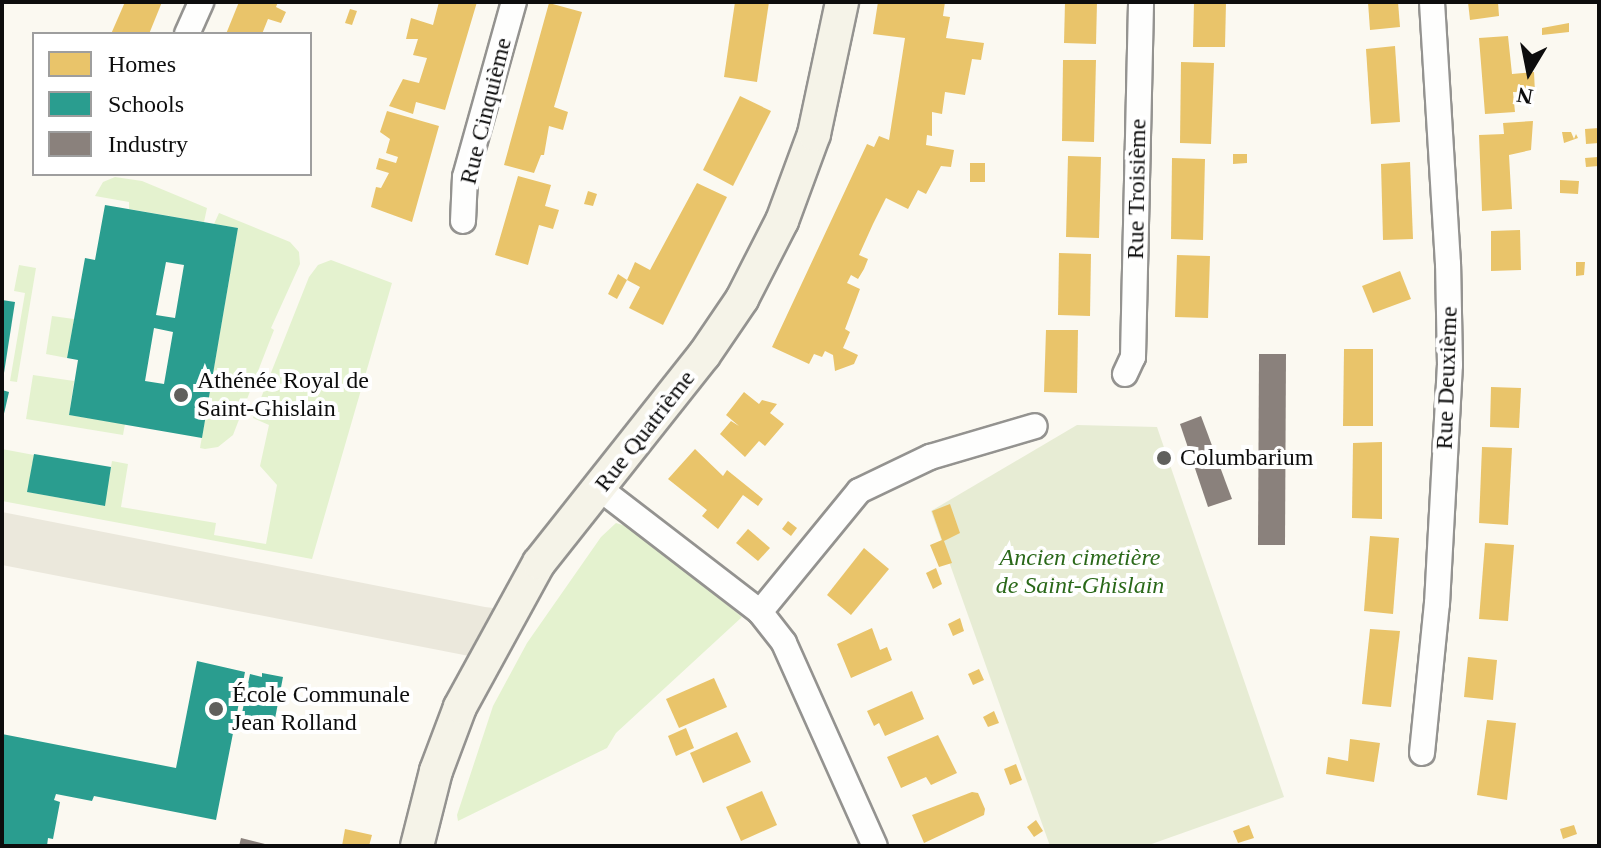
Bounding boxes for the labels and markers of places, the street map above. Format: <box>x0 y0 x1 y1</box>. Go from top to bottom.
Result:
place label: Athénée Royal de Saint-Ghislain <box>197 367 369 423</box>
marker: Athénée Royal de Saint-Ghislain <box>172 386 190 404</box>
place label: Columbarium <box>1180 444 1313 472</box>
marker: Columbarium <box>1155 449 1173 467</box>
place label: École Communale Jean Rolland <box>232 681 410 737</box>
marker: École Communale Jean Rolland <box>207 700 225 718</box>

